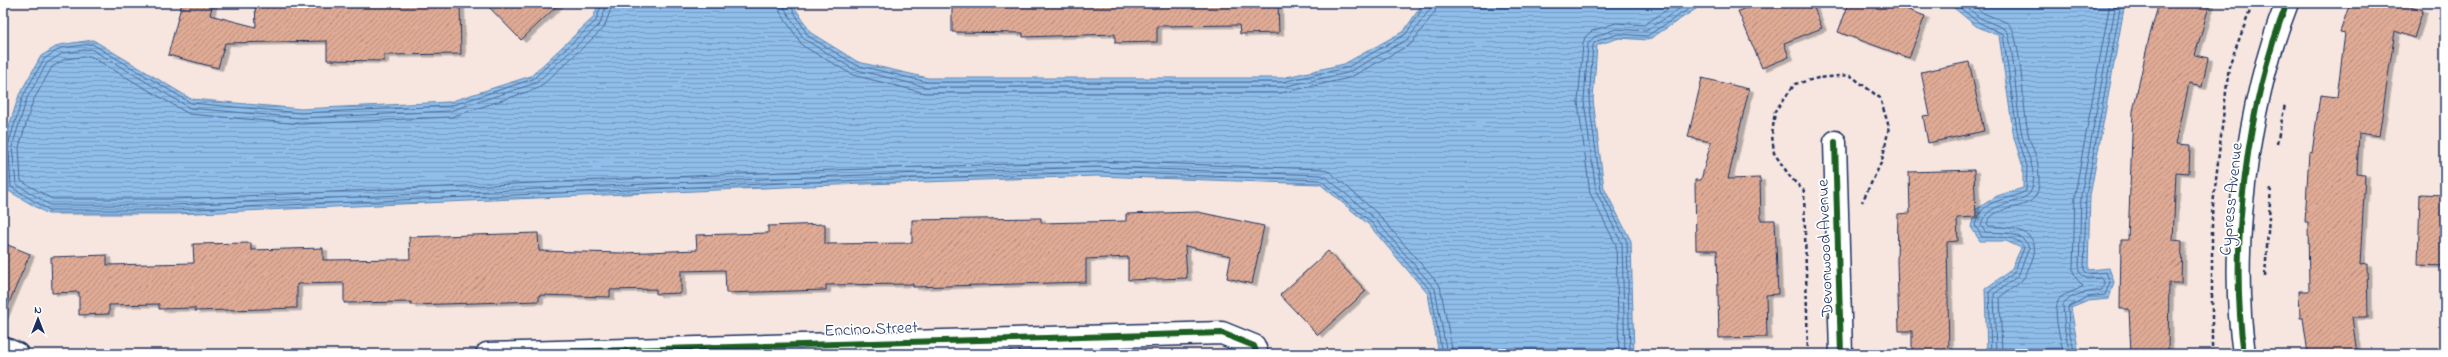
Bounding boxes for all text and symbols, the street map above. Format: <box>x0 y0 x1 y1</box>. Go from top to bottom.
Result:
street label: Cypress Avenue <box>2213 141 2251 257</box>
street label: Devonwood Avenue <box>1811 179 1840 318</box>
north arrow <box>18 299 58 339</box>
text: N <box>34 302 42 318</box>
street label: Encino Street <box>824 315 919 344</box>

